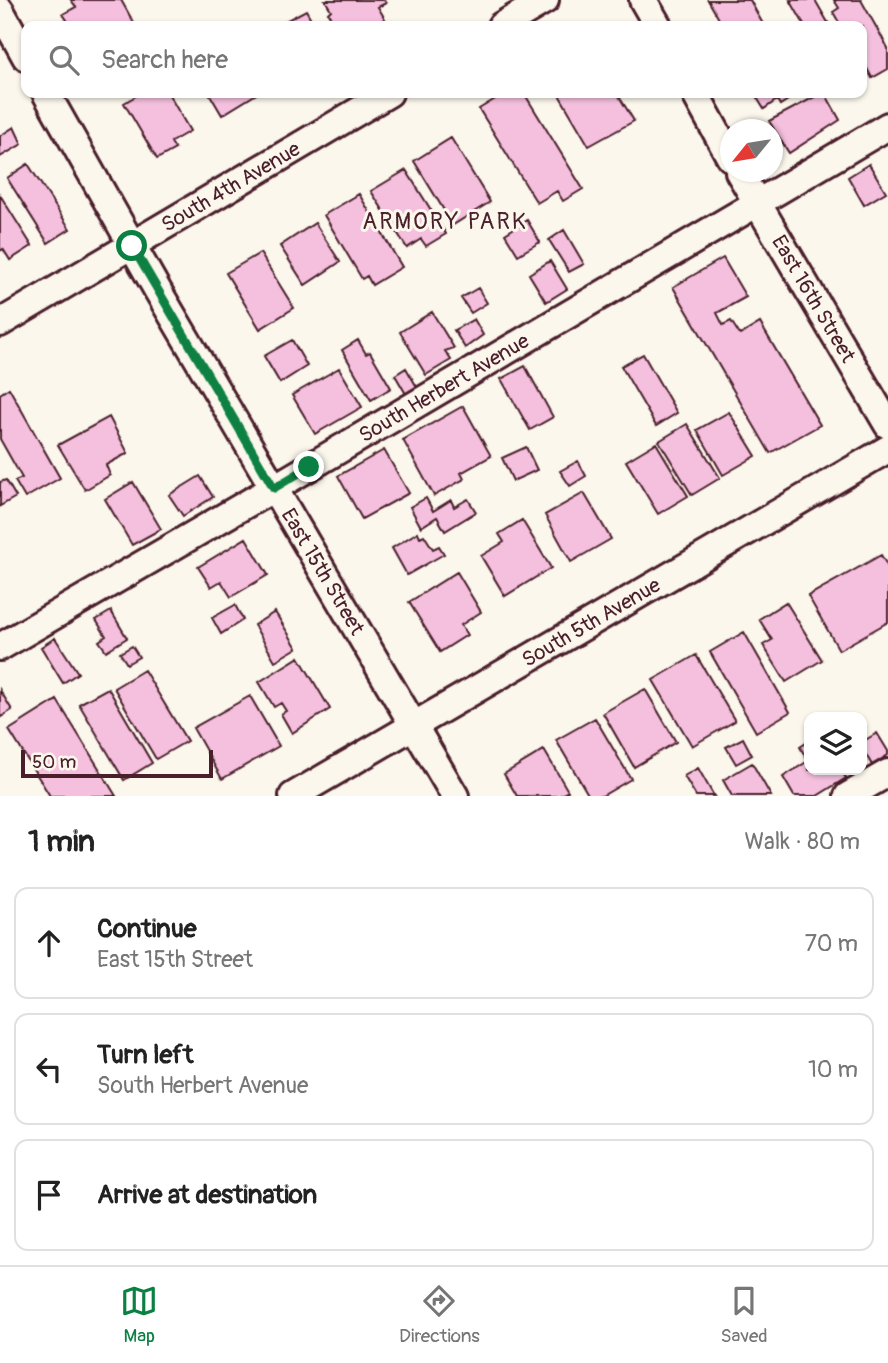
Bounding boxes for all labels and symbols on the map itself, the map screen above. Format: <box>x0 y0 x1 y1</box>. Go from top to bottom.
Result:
north arrow <box>720 119 783 182</box>
street label: South 4th Avenue <box>156 135 306 238</box>
district label: ARMORY PARK <box>362 207 528 236</box>
route start <box>116 230 147 261</box>
street label: East 16th Street <box>766 230 862 368</box>
street label: South Herbert Avenue <box>354 327 534 449</box>
route end <box>293 451 324 482</box>
street label: East 15th Street <box>275 503 371 640</box>
street label: South 5th Avenue <box>517 571 666 673</box>
scale bar <box>21 747 214 779</box>

